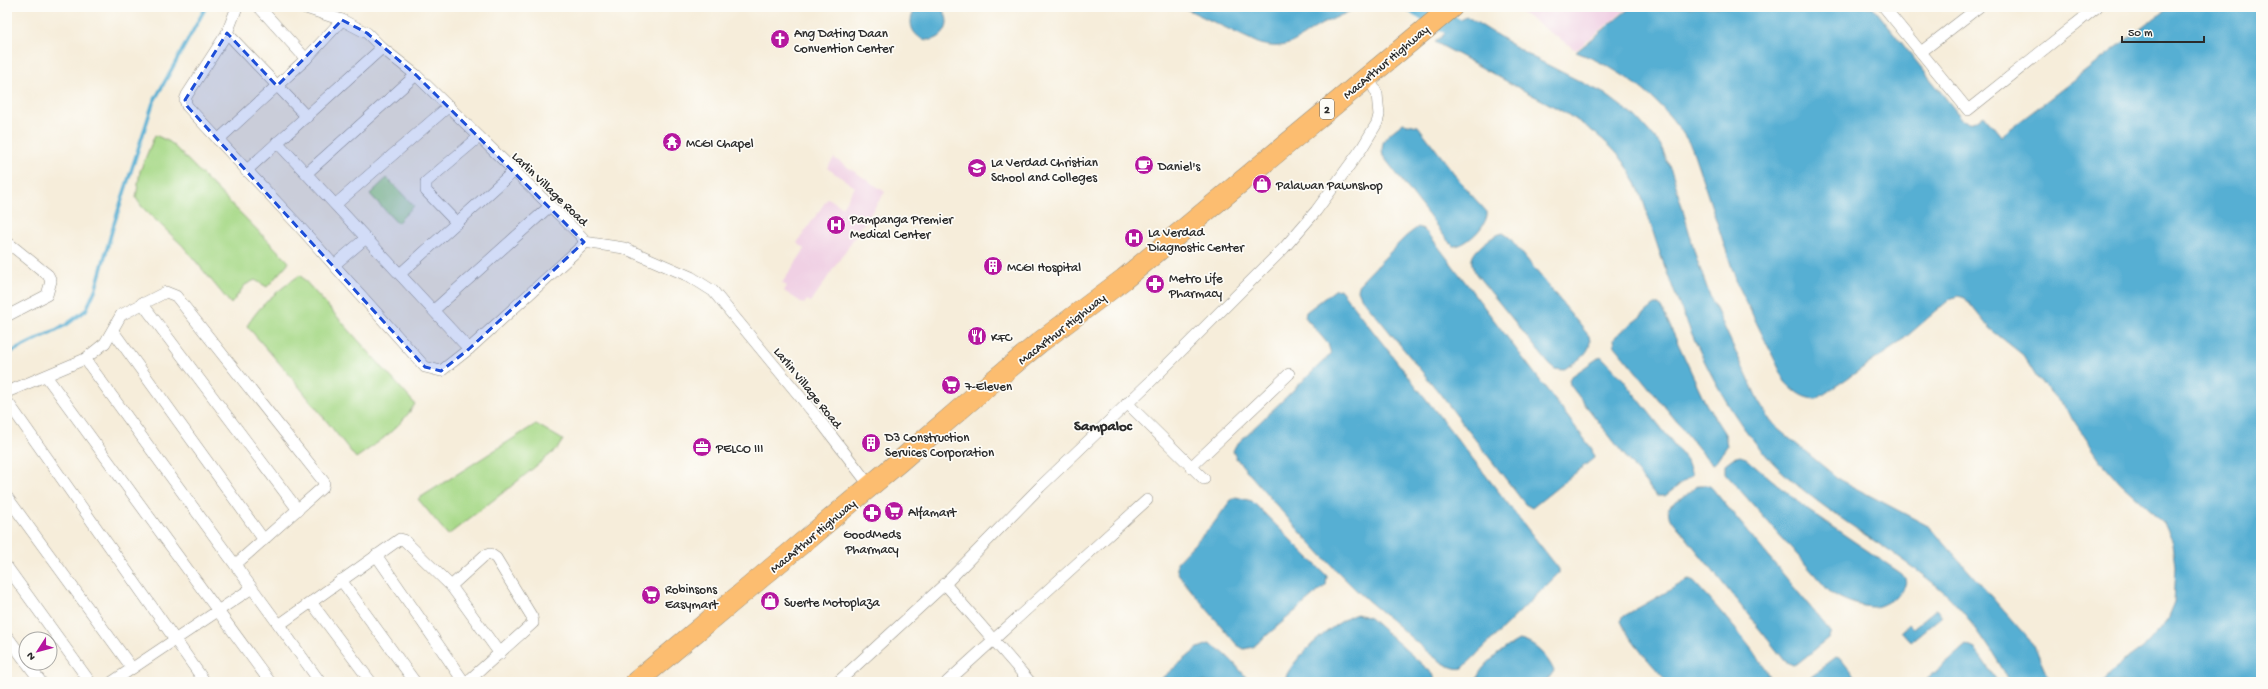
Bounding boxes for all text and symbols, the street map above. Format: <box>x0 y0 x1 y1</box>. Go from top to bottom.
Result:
scale bar <box>2122 18 2204 44</box>
street label: MacArthur Highway <box>1341 22 1433 103</box>
place label: Ang Dating Daan Convention Center <box>794 27 895 57</box>
text: 50 m <box>2128 27 2153 41</box>
church icon: Ang Dating Daan Convention Center <box>769 28 791 50</box>
road number: 2 <box>1320 99 1334 119</box>
temple icon: MCGI Chapel <box>661 131 683 153</box>
place label: MCGI Chapel <box>686 137 754 152</box>
street label: Larlin Village Road <box>508 150 591 231</box>
cafe icon: Daniel's <box>1133 154 1155 176</box>
place label: La Verdad Christian School and Colleges <box>991 156 1099 186</box>
school or university icon: La Verdad Christian School and Colleges <box>966 157 988 179</box>
place label: Daniel's <box>1157 160 1202 175</box>
shop icon: Palawan Pawnshop <box>1251 173 1273 195</box>
place label: Palawan Pawnshop <box>1275 179 1383 194</box>
place label: Pampanga Premier Medical Center <box>849 213 954 243</box>
hospital icon: Pampanga Premier Medical Center <box>825 214 847 236</box>
place label: La Verdad Diagnostic Center <box>1147 226 1245 256</box>
hospital icon: La Verdad Diagnostic Center <box>1123 227 1145 249</box>
building icon: MCGI Hospital <box>982 255 1004 277</box>
place label: MCGI Hospital <box>1007 261 1081 276</box>
place label: Metro Life Pharmacy <box>1168 272 1223 302</box>
pharmacy icon: Metro Life Pharmacy <box>1144 273 1166 295</box>
street label: MacArthur Highway <box>1016 291 1110 369</box>
restaurant icon: KFC <box>966 325 988 347</box>
place label: KFC <box>991 331 1013 346</box>
street label: Larlin Village Road <box>770 345 845 433</box>
supermarket icon: 7-Eleven <box>940 374 962 396</box>
place label: 7-Eleven <box>964 380 1013 395</box>
district label: Sampaloc <box>1074 418 1133 436</box>
place label: D3 Construction Services Corporation <box>884 431 995 461</box>
building icon: D3 Construction Services Corporation <box>860 432 882 454</box>
office icon: PELCO III <box>691 436 713 458</box>
place label: PELCO III <box>715 442 763 457</box>
street label: MacArthur Highway <box>768 496 860 577</box>
supermarket icon: Alfamart <box>883 500 905 522</box>
pharmacy icon: GoodMeds Pharmacy <box>861 502 883 524</box>
place label: Alfamart <box>908 506 958 521</box>
place label: GoodMeds Pharmacy <box>843 528 902 558</box>
place label: Robinsons Easymart <box>665 583 720 613</box>
supermarket icon: Robinsons Easymart <box>640 584 662 606</box>
shop icon: Suerte Motoplaza <box>759 590 781 612</box>
place label: Suerte Motoplaza <box>784 596 881 611</box>
north arrow <box>18 631 58 671</box>
text: N <box>25 649 38 662</box>

